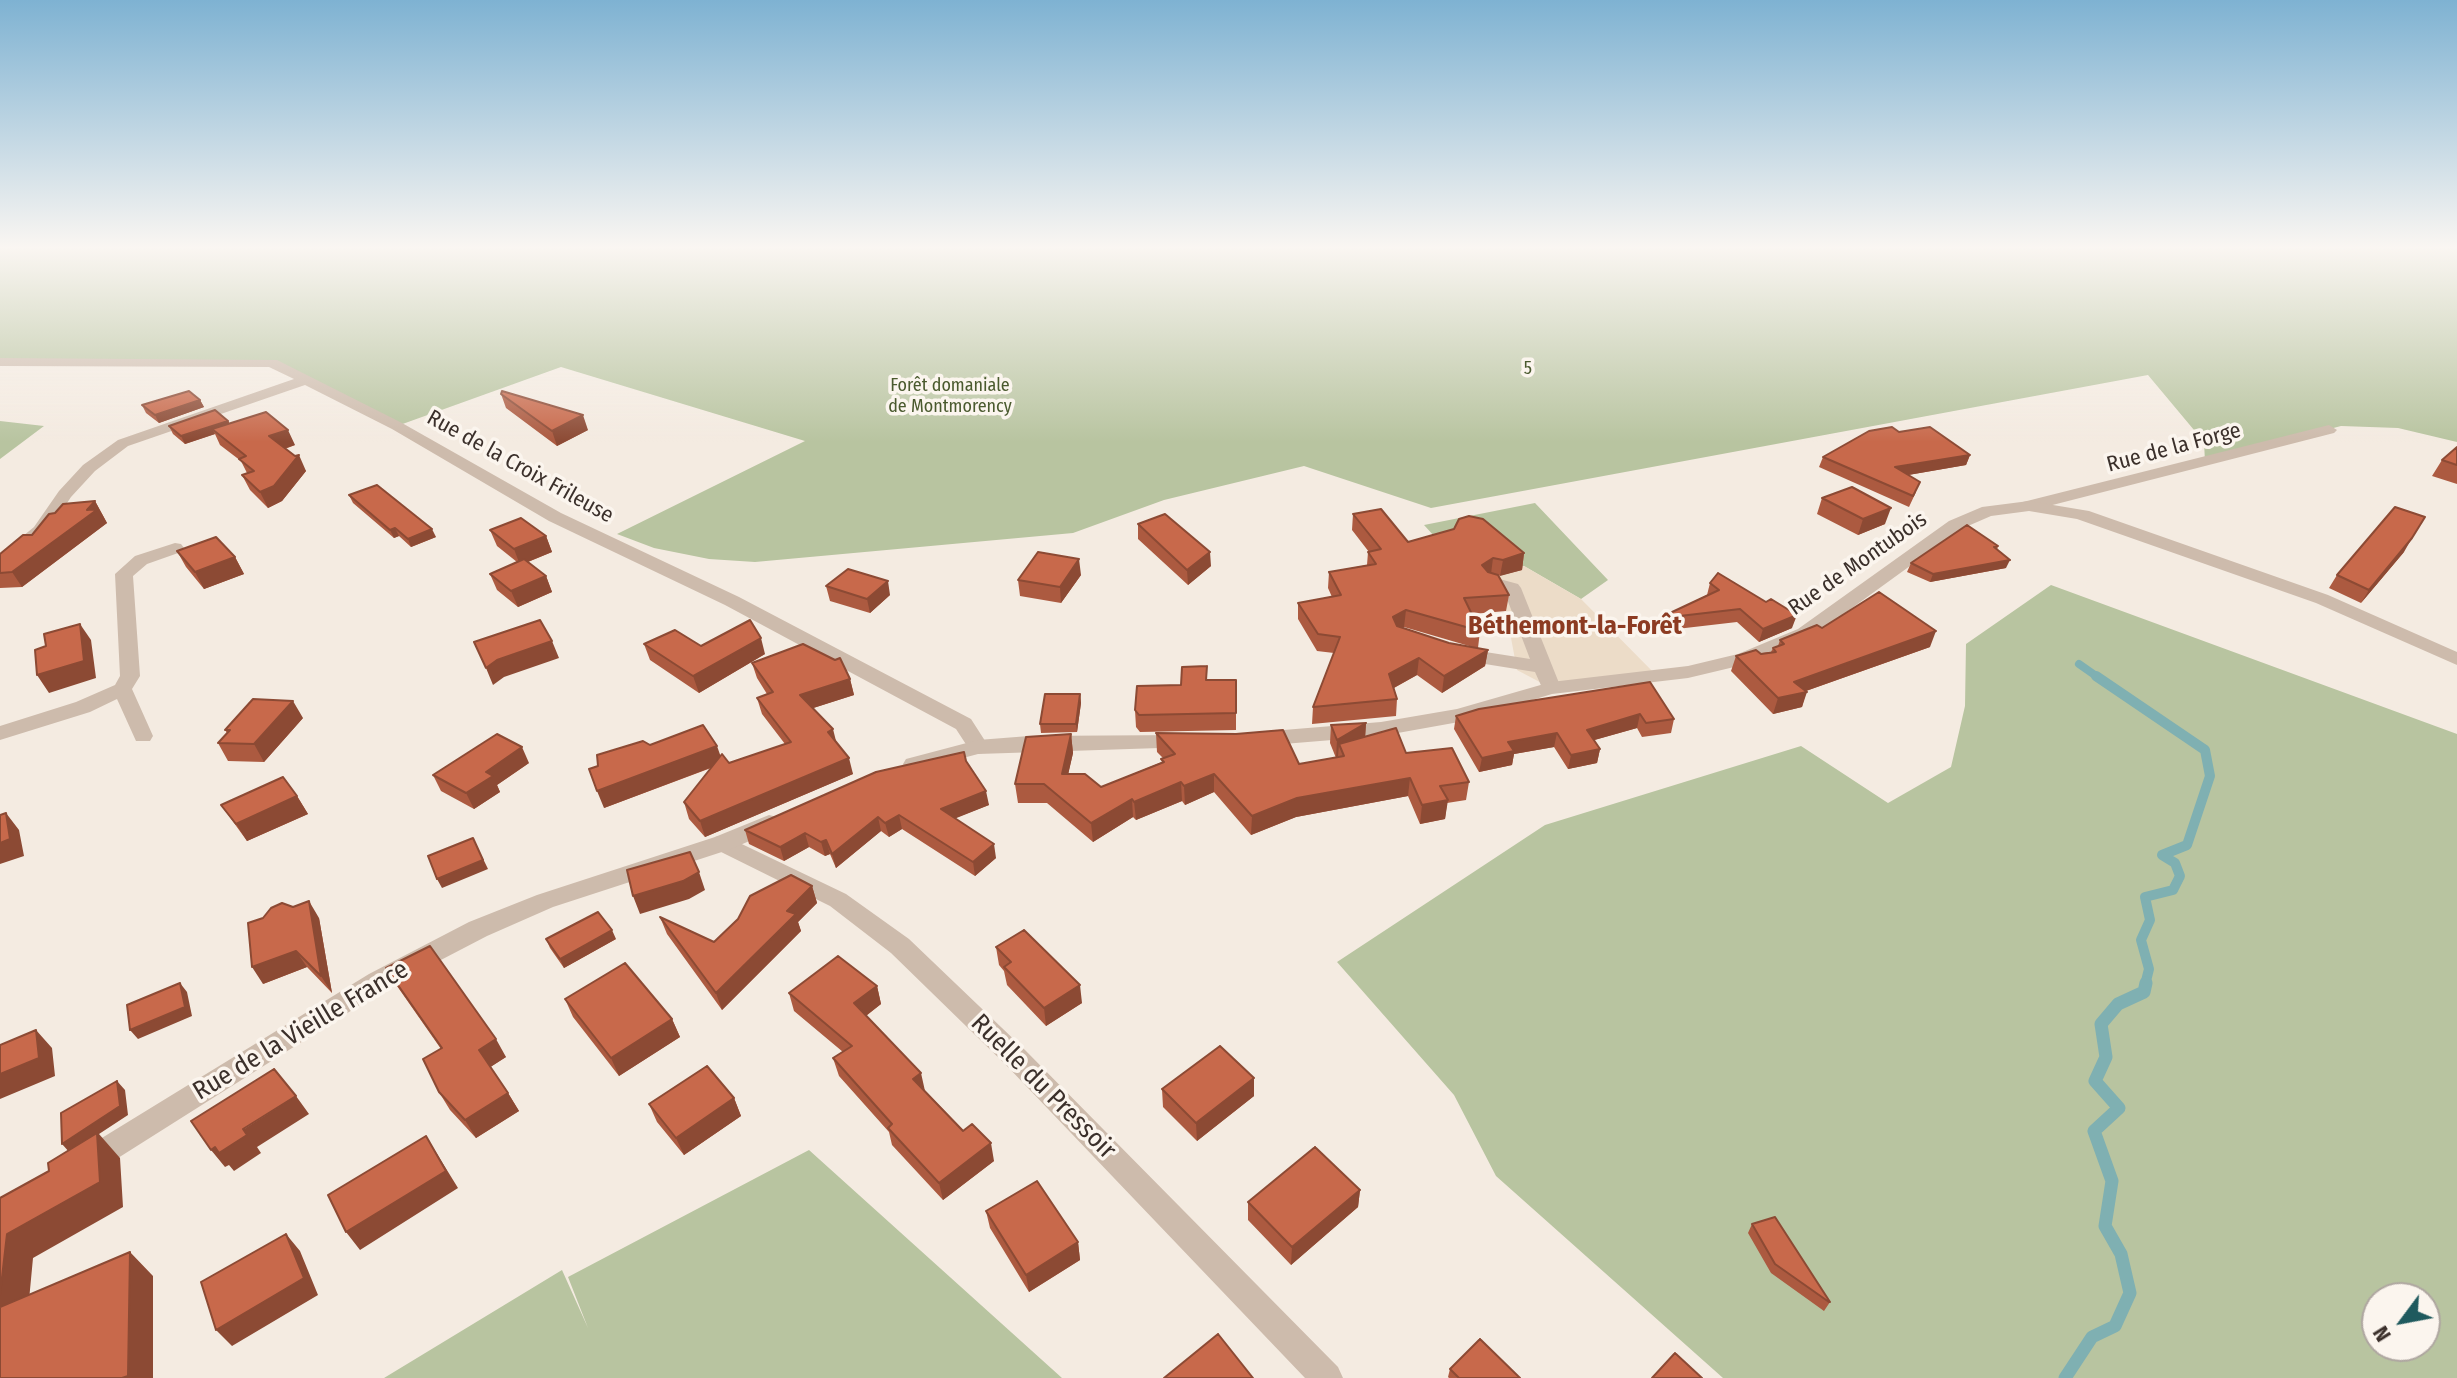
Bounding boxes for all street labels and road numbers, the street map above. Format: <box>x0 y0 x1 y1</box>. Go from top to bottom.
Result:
street label: Rue de la Croix Frileuse <box>422 405 618 529</box>
street label: Rue de la Forge <box>2104 417 2244 479</box>
street label: Rue de Montubois <box>1784 506 1932 622</box>
street label: Rue de la Vieille France <box>188 954 414 1108</box>
street label: Ruelle du Pressoir <box>964 1008 1122 1166</box>

